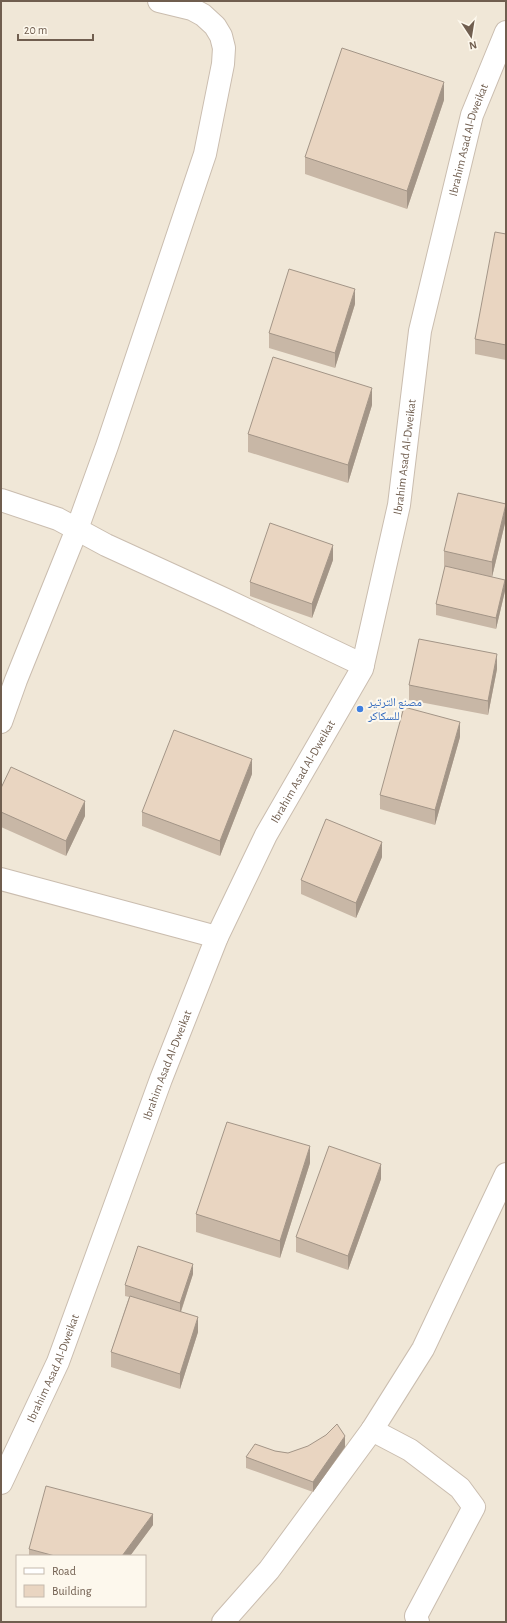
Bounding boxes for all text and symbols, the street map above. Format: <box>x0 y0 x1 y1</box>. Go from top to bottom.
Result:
scale bar <box>18 16 93 42</box>
north arrow <box>451 16 491 56</box>
text: 20 m <box>24 24 47 36</box>
text: N <box>468 39 478 51</box>
street label: Ibrahim Asad Al-Dweikat <box>447 82 490 197</box>
street label: Ibrahim Asad Al-Dweikat <box>391 398 418 516</box>
place label: مصنع الترتير للسكاكر <box>367 696 422 722</box>
marker: مصنع الترتير للسكاكر <box>355 704 365 714</box>
street label: Ibrahim Asad Al-Dweikat <box>268 718 337 825</box>
street label: Ibrahim Asad Al-Dweikat <box>141 1008 194 1122</box>
street label: Ibrahim Asad Al-Dweikat <box>24 1312 81 1424</box>
legend <box>16 1555 146 1607</box>
text: Road <box>52 1565 76 1577</box>
text: Building <box>52 1585 92 1597</box>

